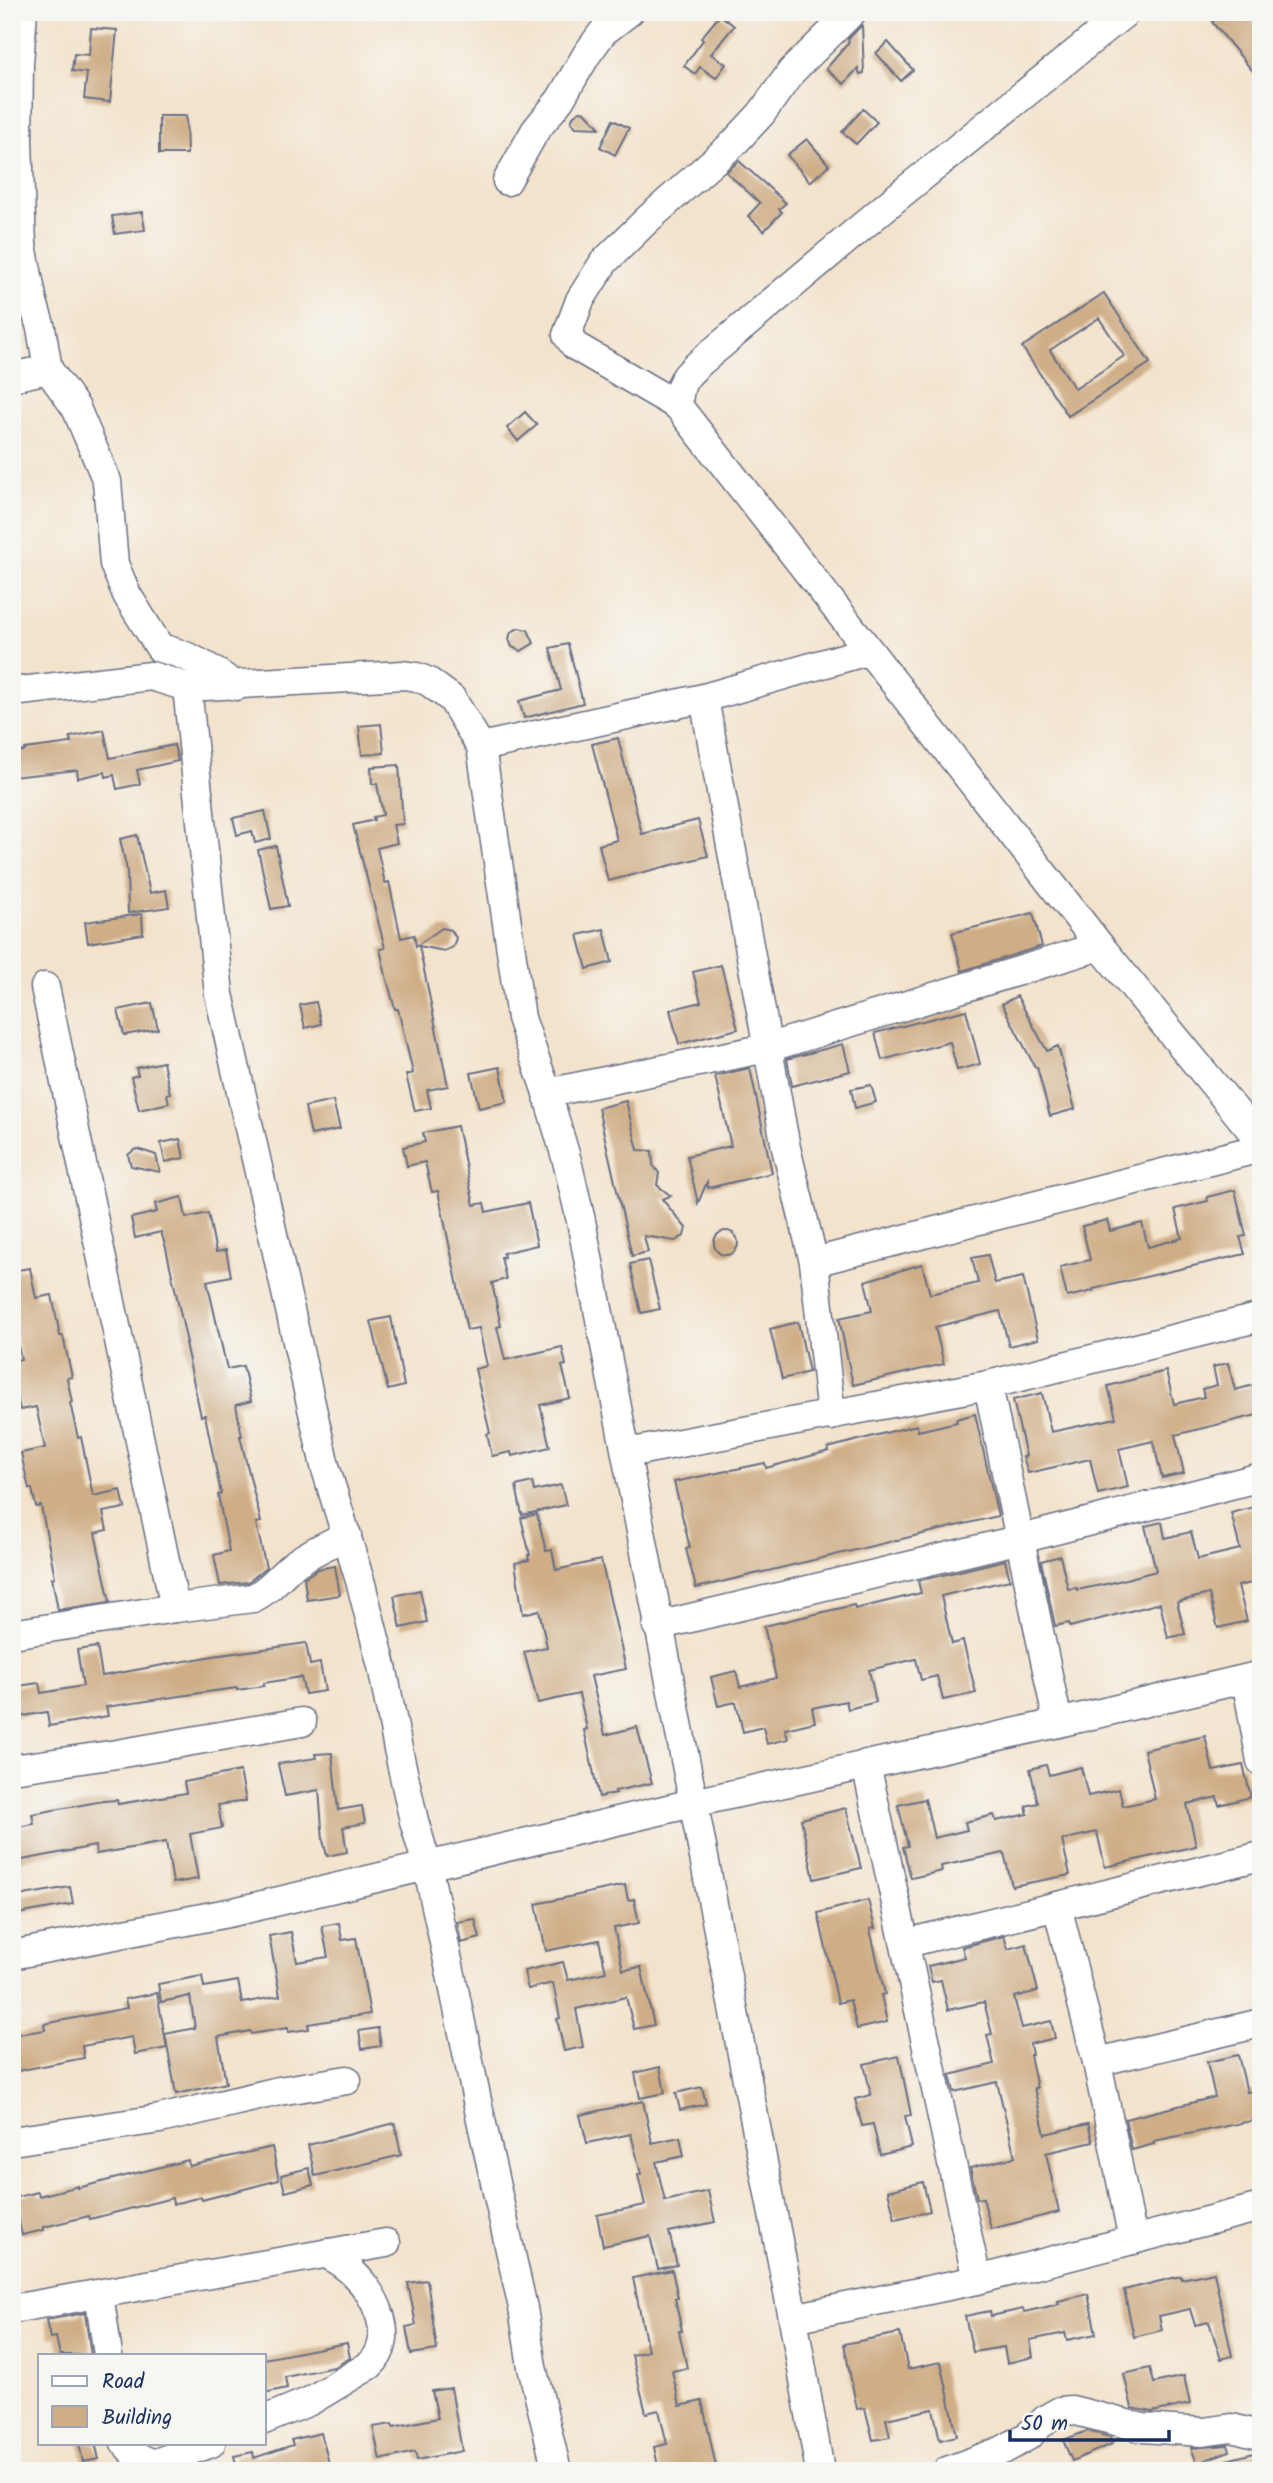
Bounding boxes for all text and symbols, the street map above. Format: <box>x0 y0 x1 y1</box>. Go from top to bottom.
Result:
legend <box>38 2354 266 2444</box>
text: Road <box>102 2366 145 2399</box>
scale bar <box>1010 2399 1170 2443</box>
text: Building <box>102 2402 172 2435</box>
text: 50 m <box>1021 2408 1068 2441</box>

